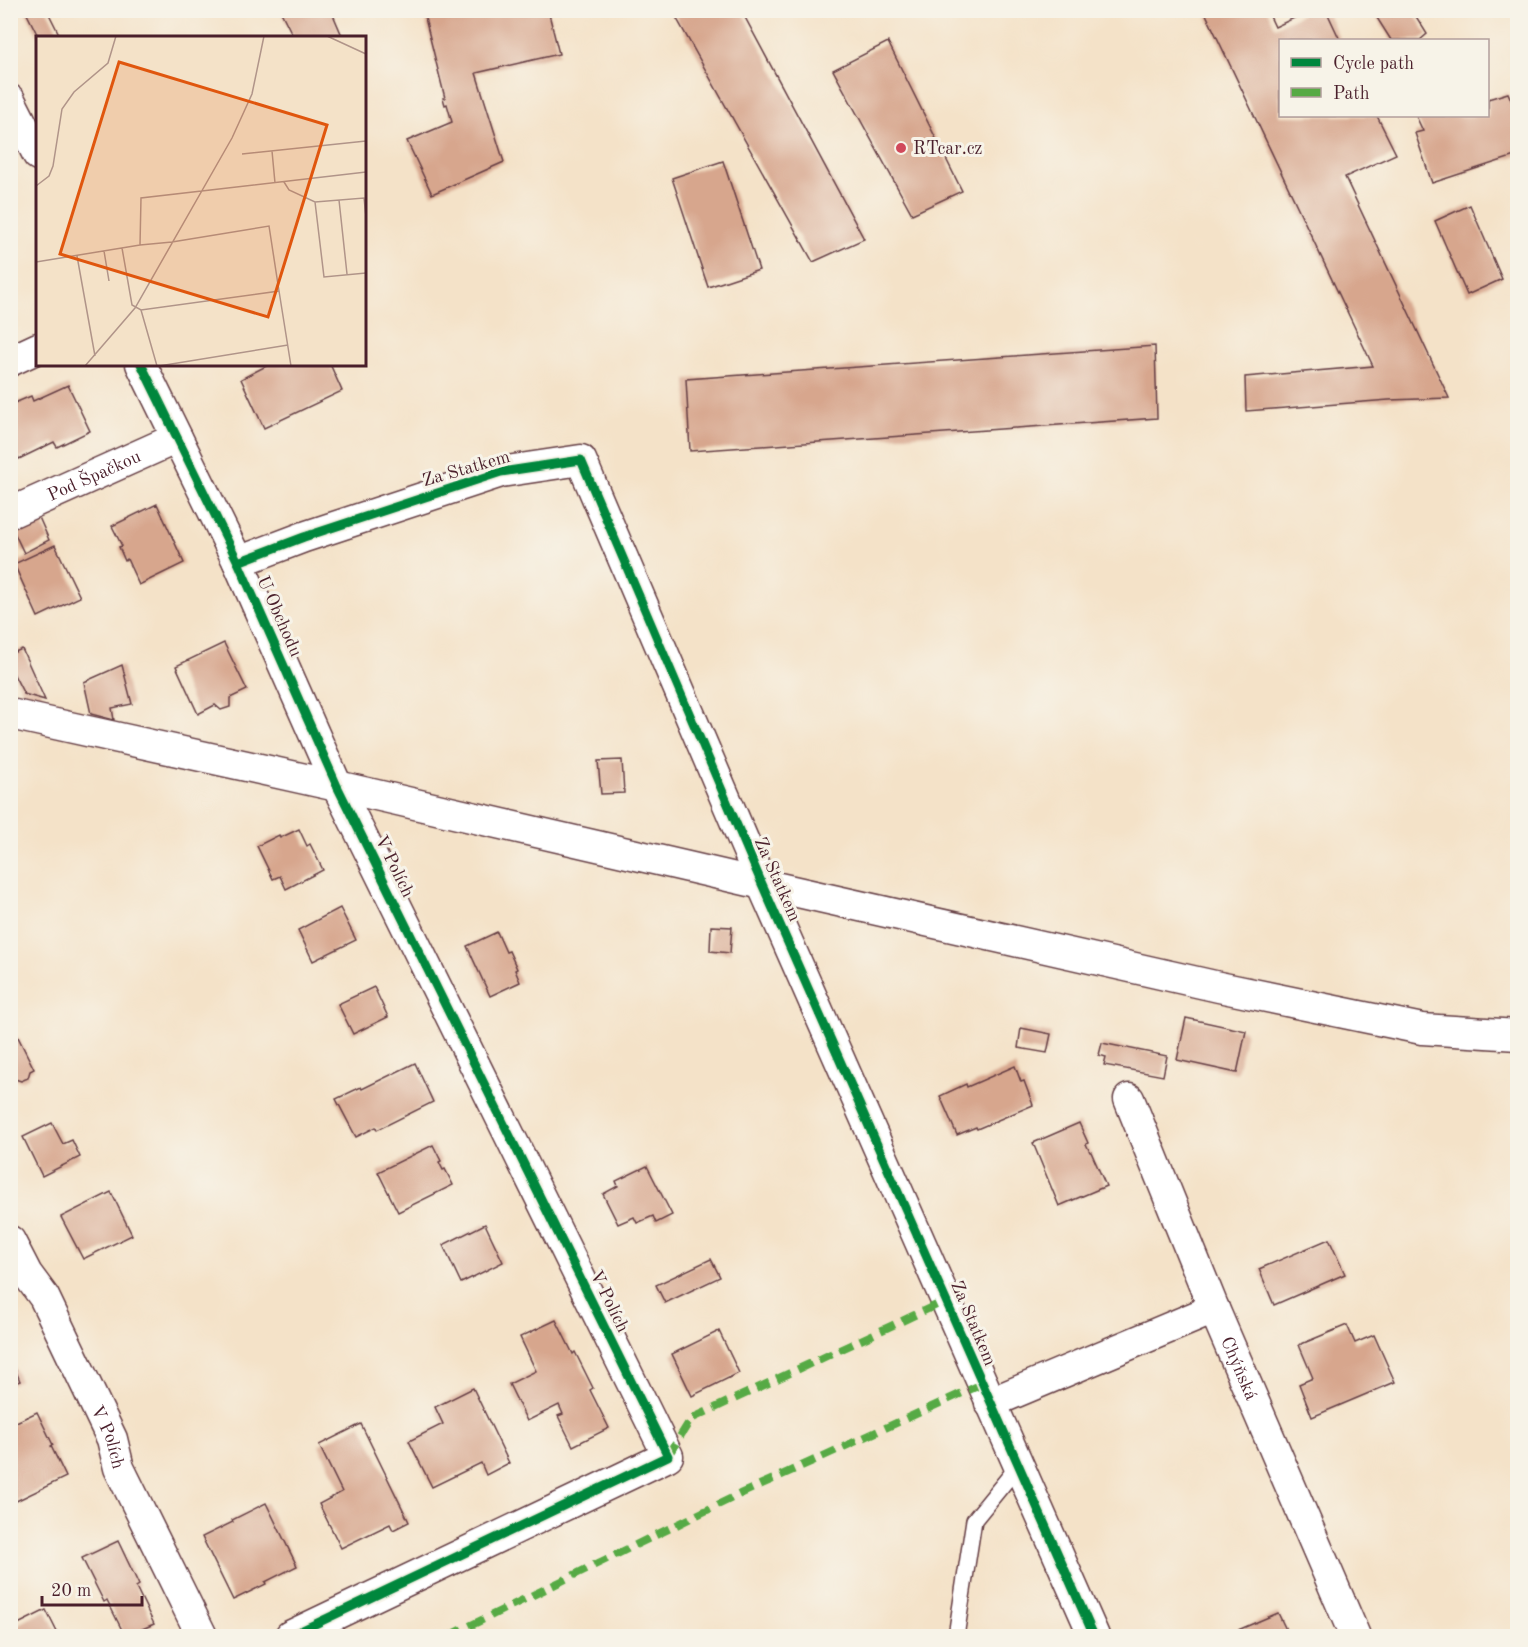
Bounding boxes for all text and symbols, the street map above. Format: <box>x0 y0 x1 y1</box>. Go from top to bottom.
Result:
inset map <box>36 36 366 366</box>
legend <box>1279 39 1489 117</box>
text: Cycle path <box>1333 55 1414 73</box>
text: Path <box>1333 85 1370 103</box>
place label: RTcar.cz <box>913 140 982 158</box>
marker: RTcar.cz <box>894 141 908 155</box>
street label: Pod Špačkou <box>45 447 144 505</box>
street label: Za Statkem <box>420 448 512 490</box>
street label: U Obchodu <box>253 573 305 660</box>
street label: V Polích <box>371 833 417 900</box>
street label: Za Statkem <box>751 835 804 924</box>
street label: V Polích <box>586 1268 632 1335</box>
street label: Za Statkem <box>947 1278 999 1368</box>
street label: Chýňská <box>1217 1334 1260 1403</box>
street label: V Polích <box>87 1403 127 1471</box>
scale bar <box>42 1569 142 1607</box>
text: 20 m <box>51 1582 91 1600</box>

